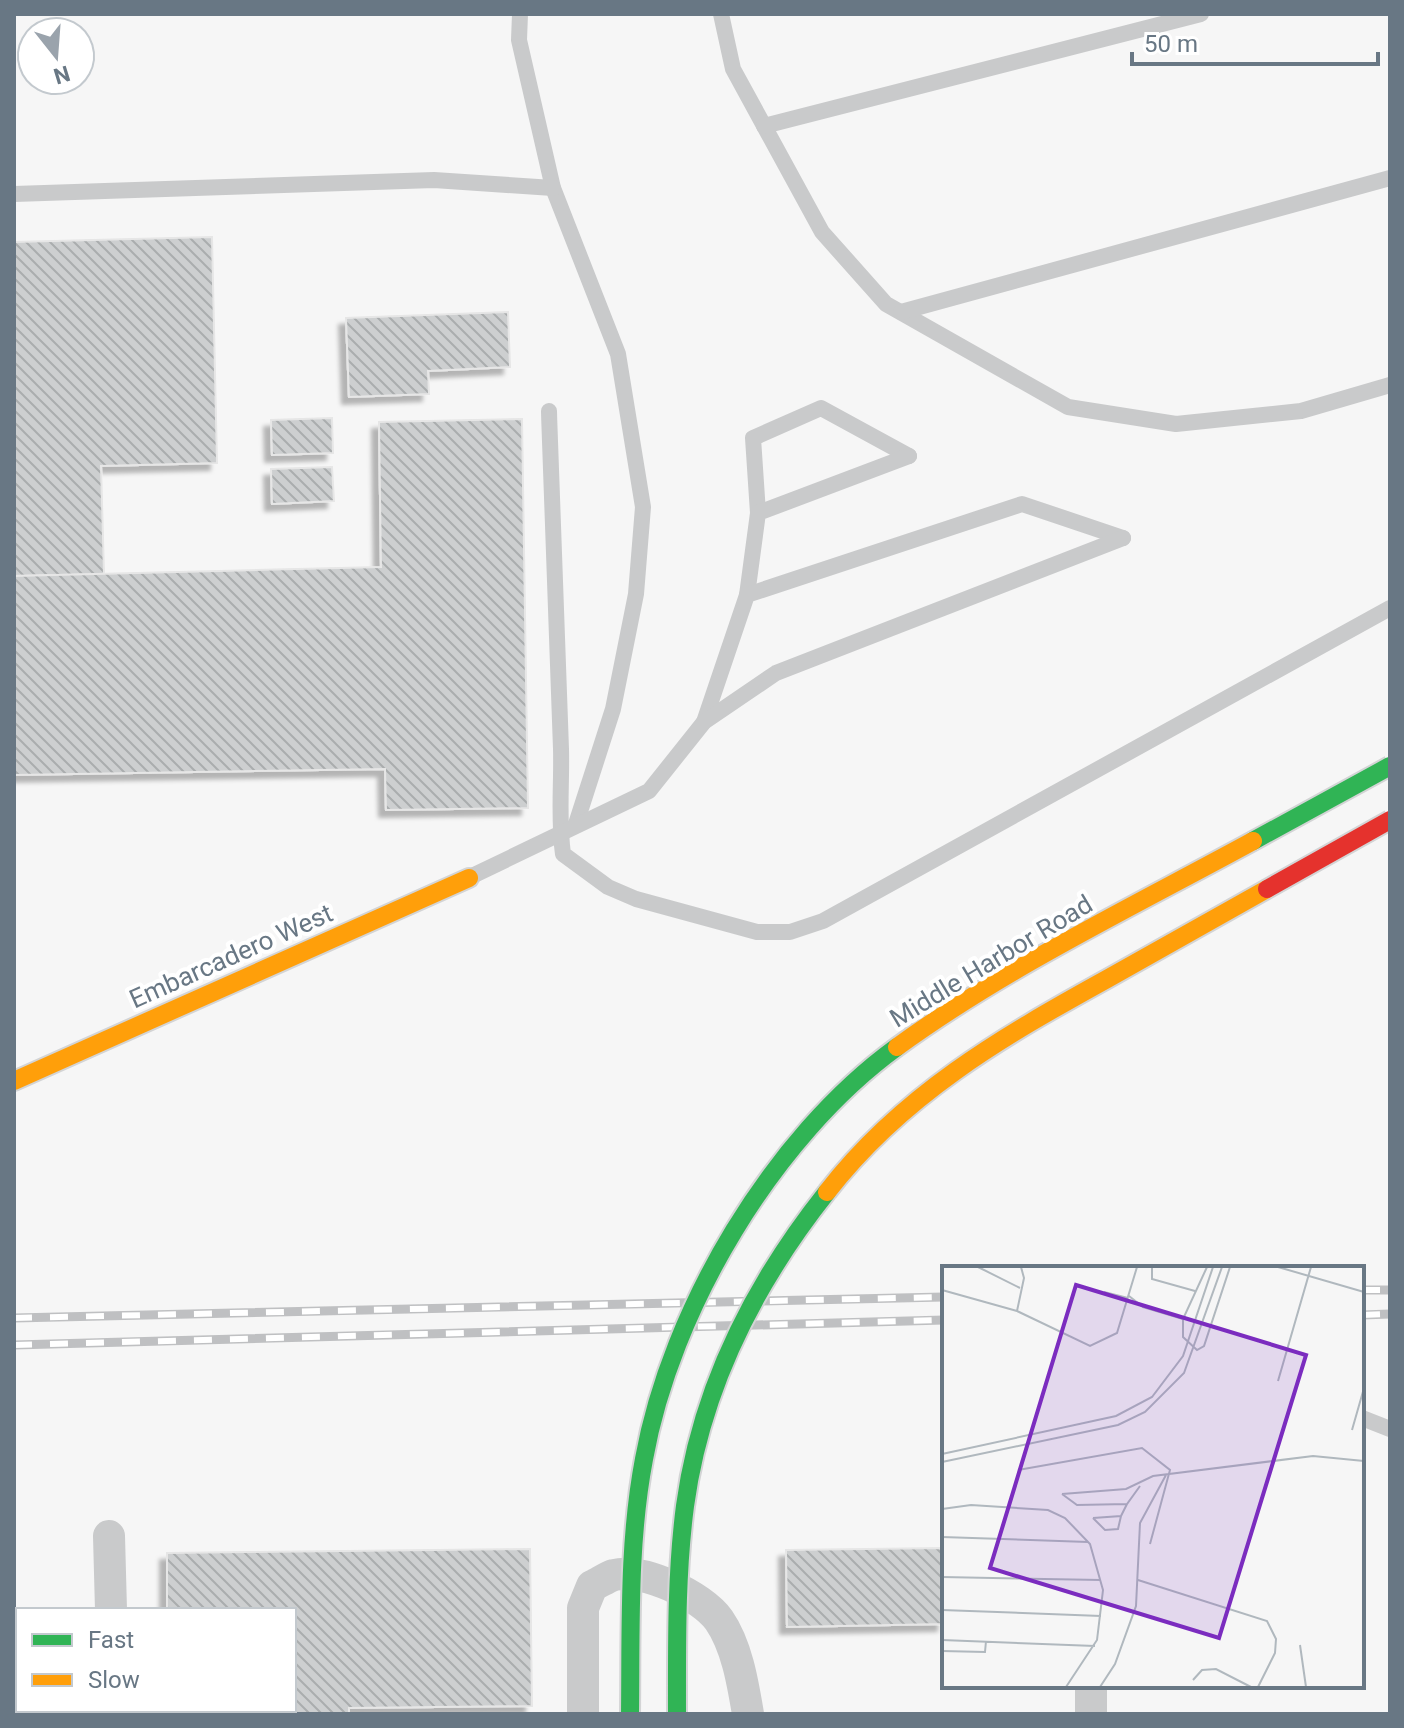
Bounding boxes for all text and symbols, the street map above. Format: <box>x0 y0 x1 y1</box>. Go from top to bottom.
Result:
north arrow <box>16 16 96 96</box>
scale bar <box>1132 16 1378 66</box>
text: 50 m <box>1144 30 1198 58</box>
text: N <box>51 60 73 89</box>
street label: Middle Harbor Road <box>884 889 1098 1033</box>
street label: Embarcadero West <box>125 898 337 1014</box>
inset map <box>942 1266 1364 1688</box>
legend <box>16 1608 296 1712</box>
text: Fast <box>88 1626 134 1654</box>
text: Slow <box>88 1666 140 1694</box>

